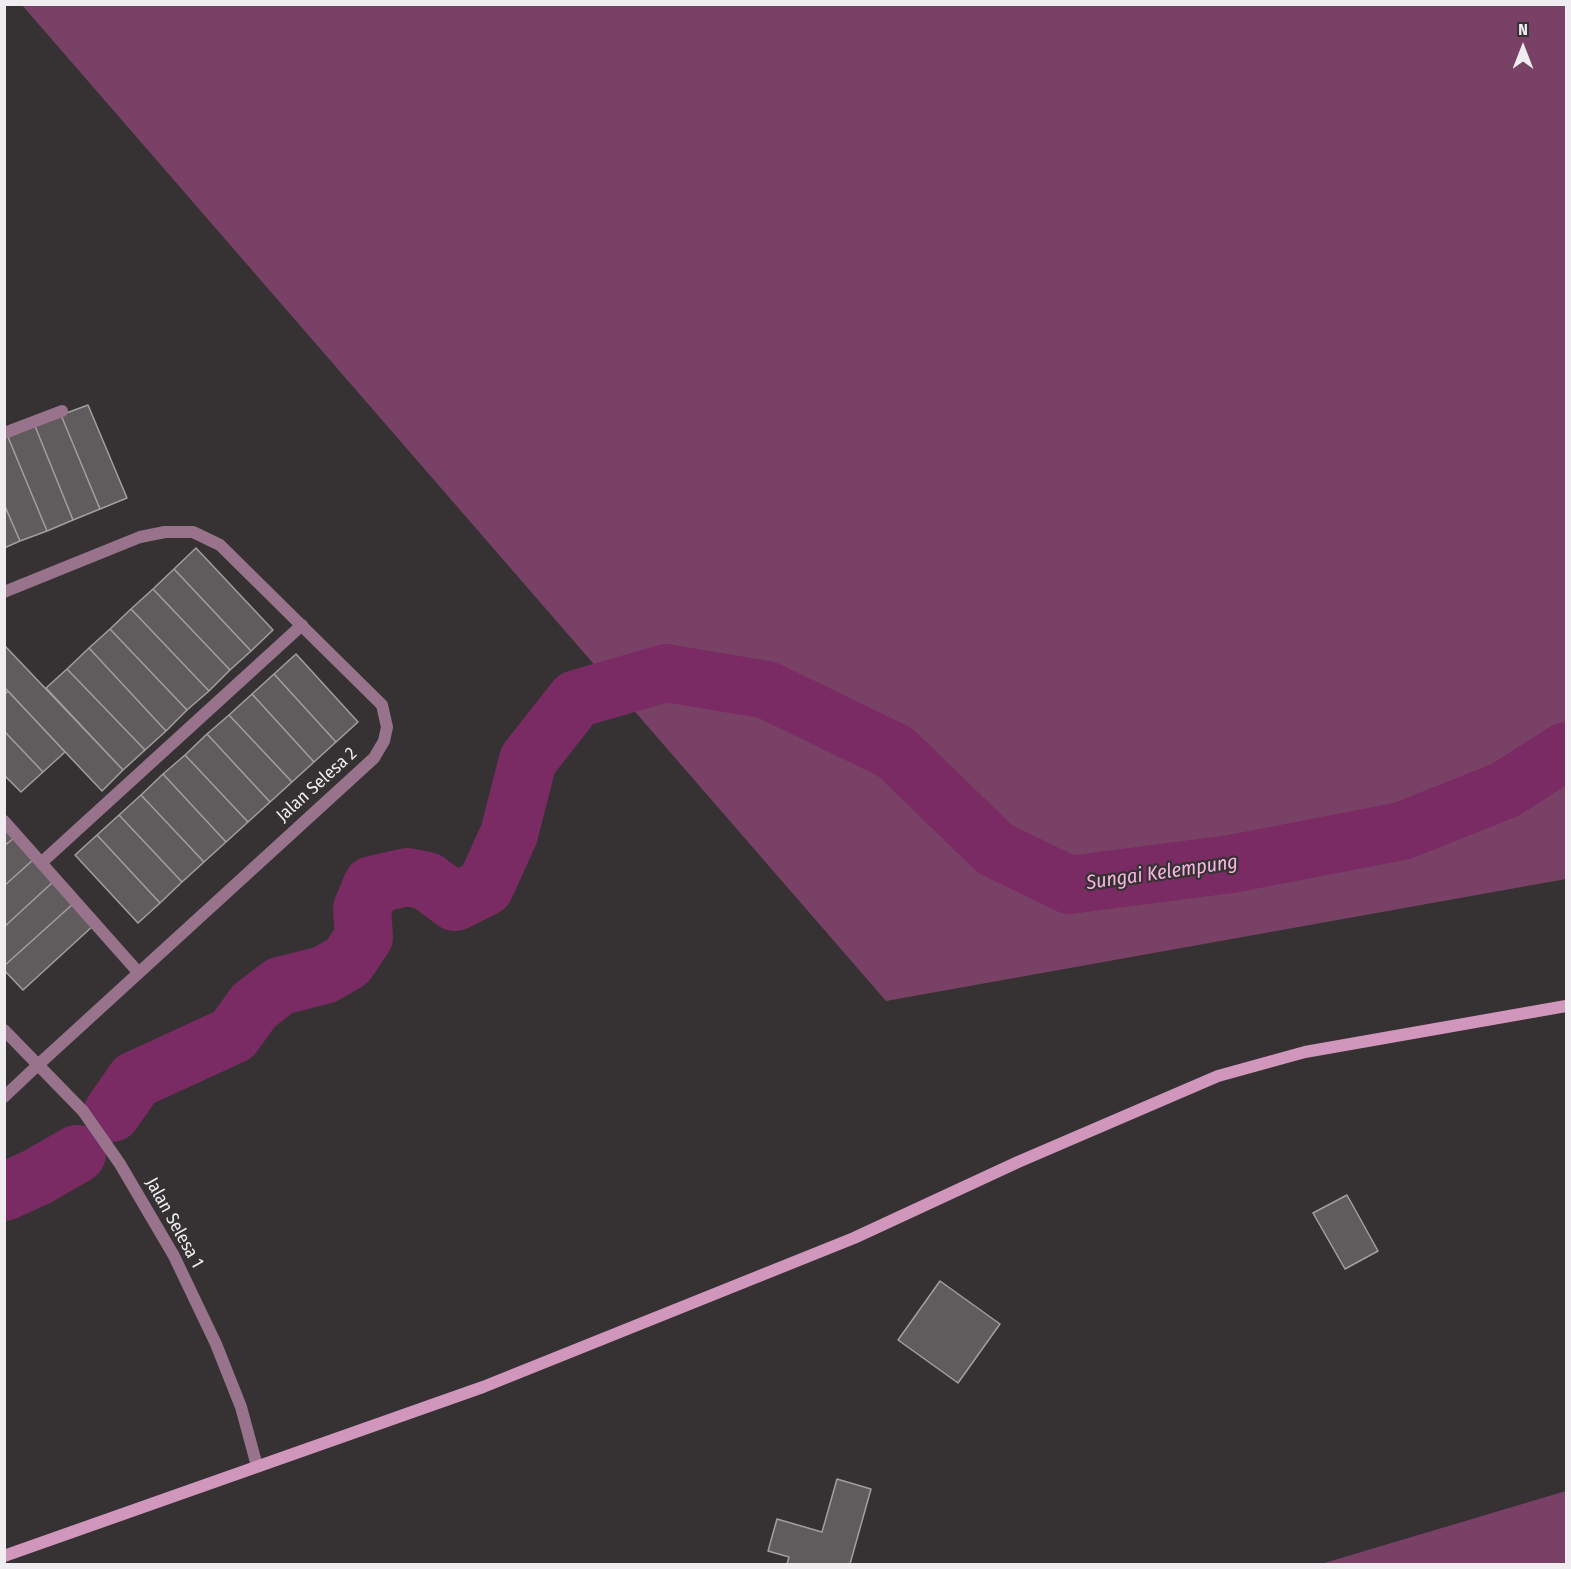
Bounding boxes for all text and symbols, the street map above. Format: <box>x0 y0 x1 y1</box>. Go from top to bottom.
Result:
north arrow <box>1493 18 1553 78</box>
text: N <box>1518 20 1528 39</box>
street label: Jalan Selesa 2 <box>272 743 362 827</box>
water label: Sungai Kelempung <box>1085 850 1239 896</box>
street label: Jalan Selesa 1 <box>140 1174 208 1272</box>

